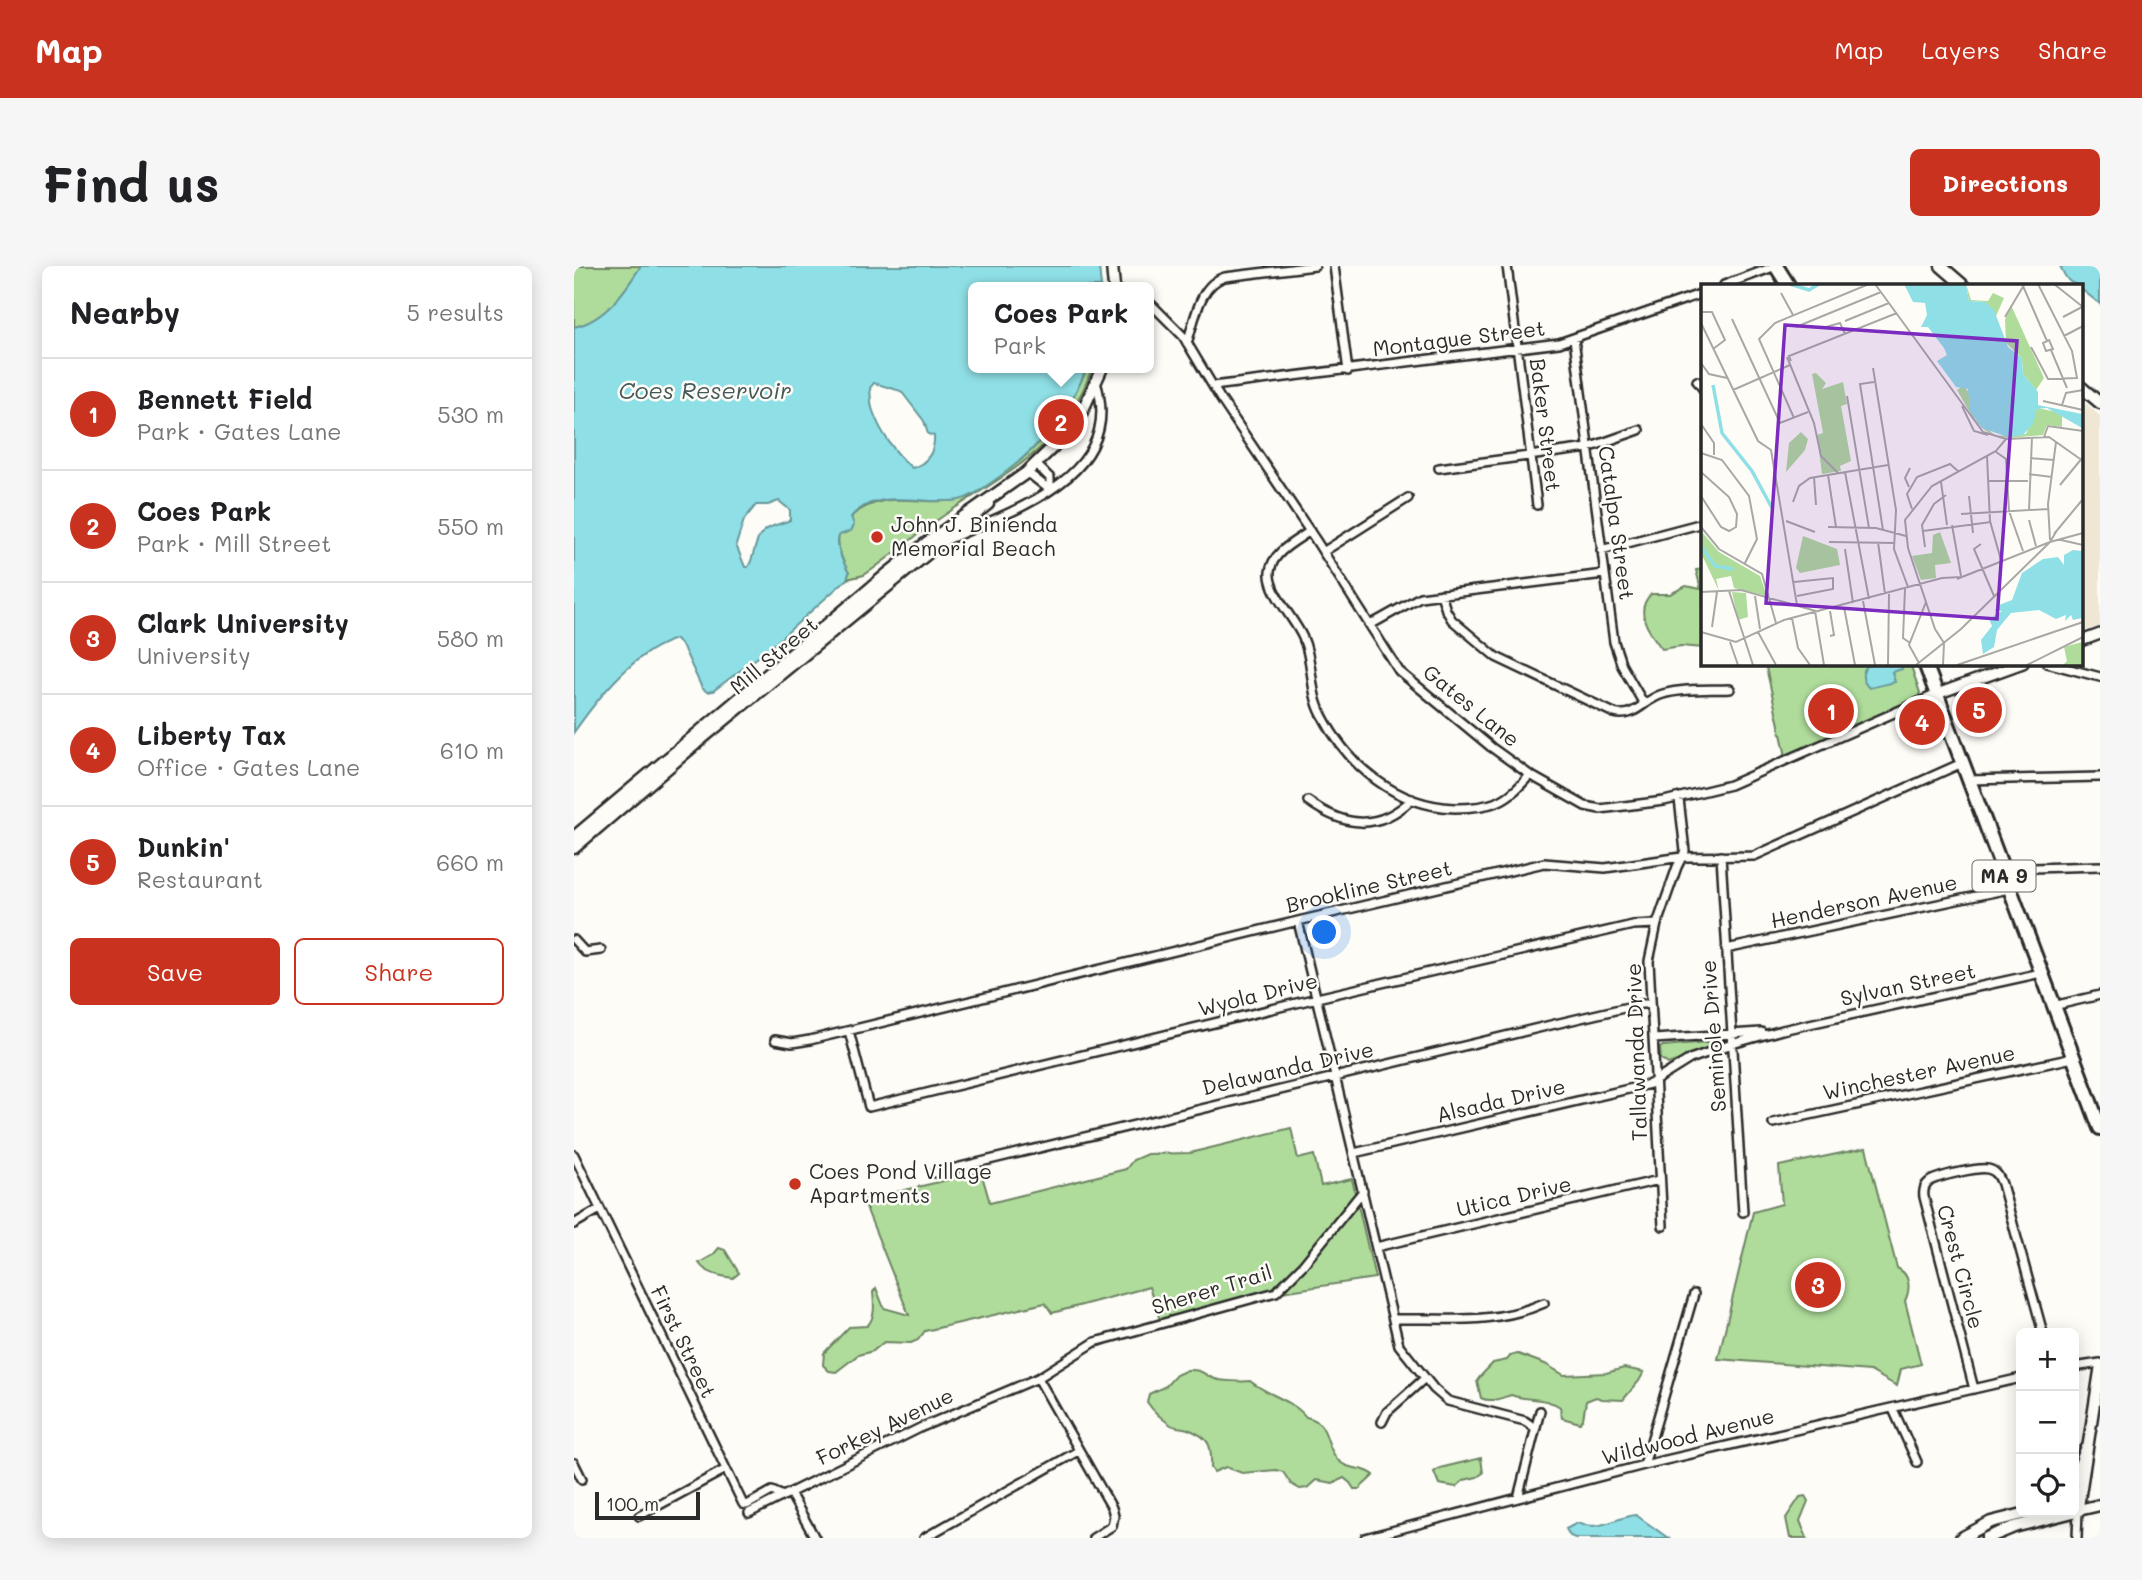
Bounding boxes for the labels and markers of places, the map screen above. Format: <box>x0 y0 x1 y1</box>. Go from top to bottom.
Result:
pin: 2 <box>1038 396 1084 448</box>
place label: John J. Binienda Memorial Beach <box>891 510 1058 561</box>
marker: John J. Binienda Memorial Beach <box>869 529 885 545</box>
pin: 5 <box>1956 684 2002 736</box>
pin: 1 <box>1808 685 1854 737</box>
pin: 4 <box>1899 696 1945 748</box>
place label: Coes Pond Village Apartments <box>809 1157 992 1208</box>
marker: Coes Pond Village Apartments <box>787 1176 803 1192</box>
pin: 3 <box>1795 1259 1841 1311</box>

